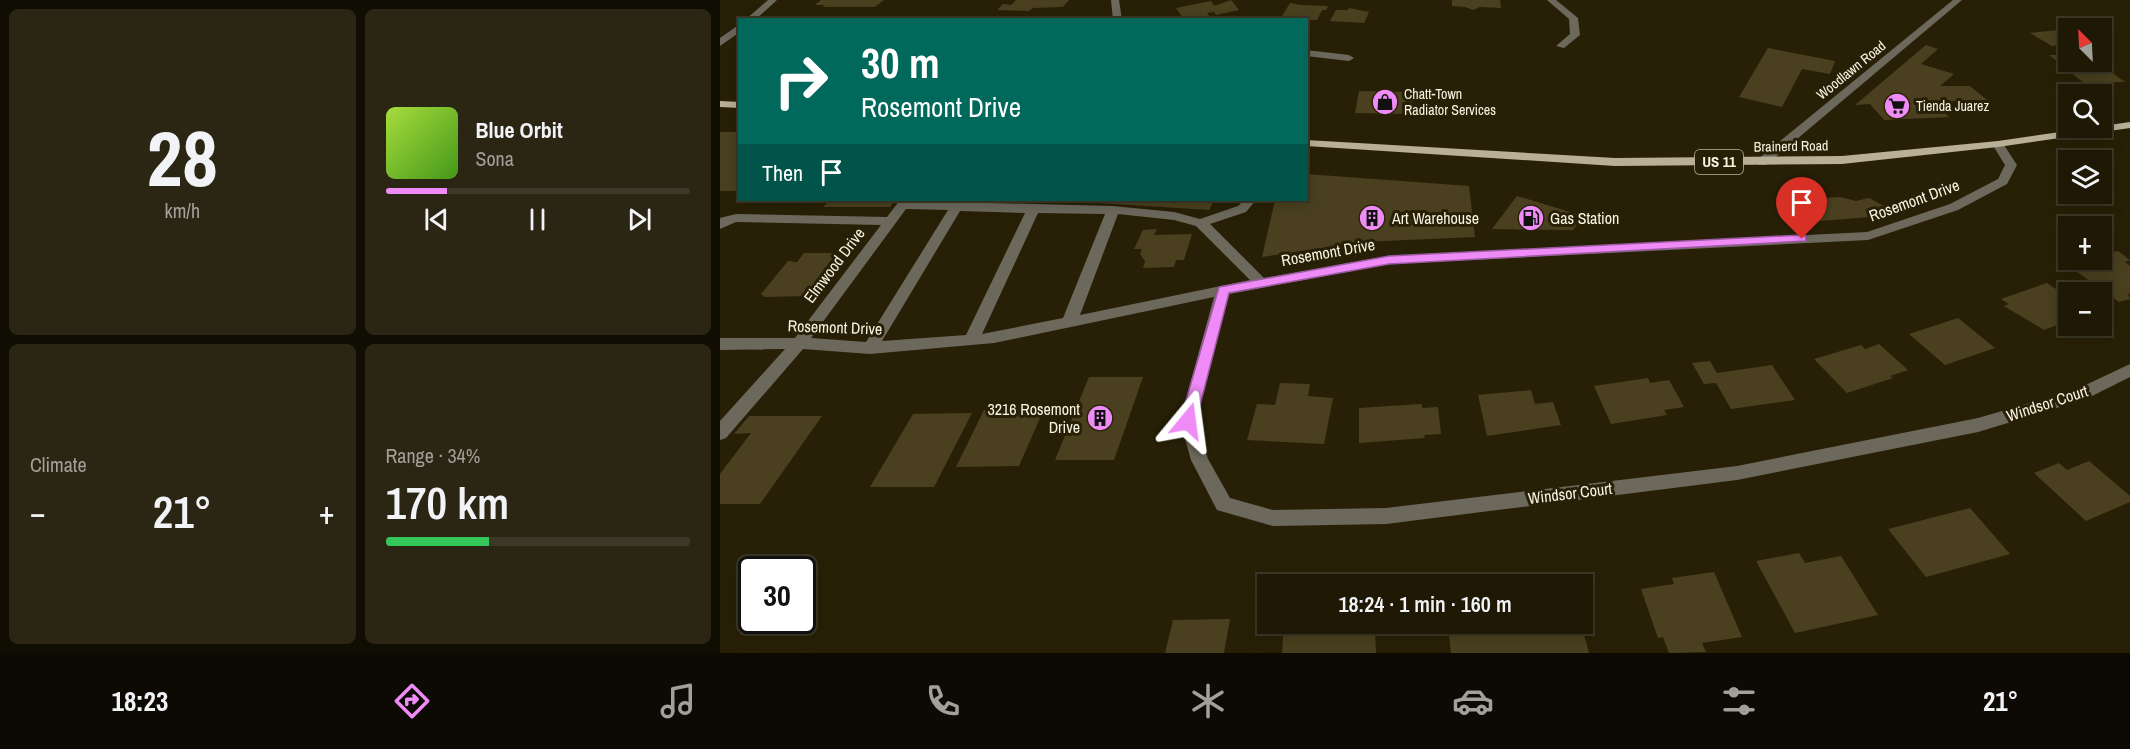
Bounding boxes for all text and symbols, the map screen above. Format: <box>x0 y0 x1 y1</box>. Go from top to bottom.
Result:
north arrow <box>2058 18 2112 72</box>
map controls <box>2058 18 2112 336</box>
text: 30 m <box>861 35 940 91</box>
street label: Woodlawn Road <box>1813 37 1889 103</box>
icon: right <box>762 42 840 120</box>
button: search <box>2058 84 2112 138</box>
place label: Chatt-Town Radiator Services <box>1404 85 1496 119</box>
shop icon: Chatt-Town Radiator Services <box>1370 87 1400 117</box>
text: Rosemont Drive <box>861 89 1021 125</box>
supermarket icon: Tienda Juarez <box>1882 91 1912 121</box>
place label: Tienda Juarez <box>1916 97 1989 115</box>
text: 28 <box>147 105 218 210</box>
text: Blue Orbit <box>476 115 563 145</box>
street label: Brainerd Road <box>1754 136 1828 156</box>
text: Sona <box>476 145 514 172</box>
road number: US 11 <box>1695 150 1743 174</box>
button: layers <box>2058 150 2112 204</box>
icon: arrive <box>815 156 848 189</box>
text: Then <box>762 158 803 188</box>
street label: Rosemont Drive <box>1866 173 1962 227</box>
pin <box>1776 177 1827 239</box>
icon: arrive <box>1785 186 1818 219</box>
text: km/h <box>164 197 200 224</box>
icon: previous <box>420 203 453 236</box>
icon: pause <box>521 203 554 236</box>
icon: next <box>623 203 656 236</box>
building icon: Art Warehouse <box>1357 203 1387 233</box>
fuel station icon: Gas Station <box>1516 203 1546 233</box>
place label: Art Warehouse <box>1391 207 1479 229</box>
place label: Gas Station <box>1550 207 1619 229</box>
button: + <box>2058 216 2112 270</box>
street label: Elmwood Drive <box>798 223 870 307</box>
street label: Rosemont Drive <box>1279 233 1377 271</box>
button: − <box>2058 282 2112 336</box>
street label: Rosemont Drive <box>787 314 883 340</box>
street label: Windsor Court <box>2003 379 2091 427</box>
position arrow <box>1156 389 1220 453</box>
place label: 3216 Rosemont Drive <box>987 398 1080 438</box>
building icon: 3216 Rosemont Drive <box>1085 403 1115 433</box>
text: Range · 34% <box>386 442 480 469</box>
text: Climate <box>30 451 87 478</box>
text: 170 km <box>386 472 509 533</box>
street label: Windsor Court <box>1527 477 1614 509</box>
text: 21° <box>153 481 212 542</box>
text: − <box>30 490 46 534</box>
text: + <box>319 490 334 534</box>
speed limit sign: 30 <box>738 556 816 634</box>
text: 18:24 · 1 min · 160 m <box>1338 589 1512 619</box>
icon: directions <box>391 680 433 722</box>
icon: music <box>657 680 699 722</box>
icon: phone <box>922 680 964 722</box>
icon: climate <box>1187 680 1229 722</box>
icon: car <box>1452 680 1494 722</box>
icon: filters <box>1718 680 1760 722</box>
text: 18:23 <box>112 683 168 719</box>
text: 21° <box>1983 683 2018 719</box>

